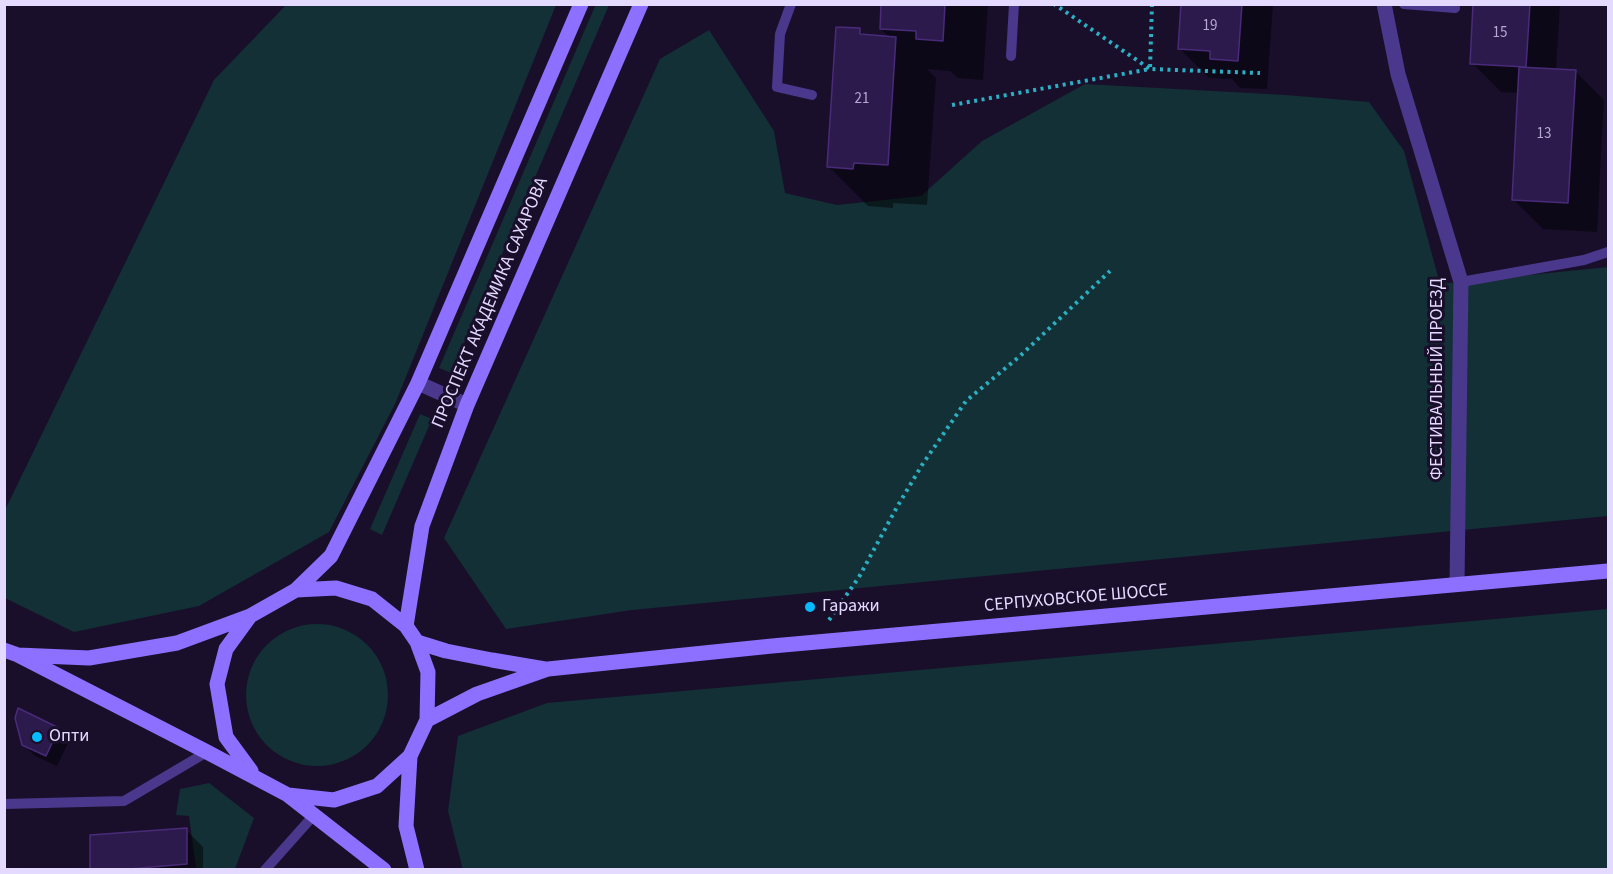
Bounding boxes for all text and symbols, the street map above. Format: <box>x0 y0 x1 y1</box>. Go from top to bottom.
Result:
house number: 19 <box>1203 18 1217 36</box>
house number: 15 <box>1493 25 1507 43</box>
house number: 21 <box>855 91 869 109</box>
house number: 13 <box>1537 126 1551 144</box>
street label: ПРОСПЕКТ АКАДЕМИКА САХАРОВА <box>428 174 554 432</box>
street label: ФЕСТИВАЛЬНЫЙ ПРОЕЗД <box>1427 278 1449 480</box>
street label: СЕРПУХОВСКОЕ ШОССЕ <box>983 580 1169 618</box>
place label: Гаражи <box>822 596 880 618</box>
marker: Гаражи <box>803 600 817 614</box>
place label: Опти <box>49 726 89 748</box>
marker: Опти <box>30 730 44 744</box>

